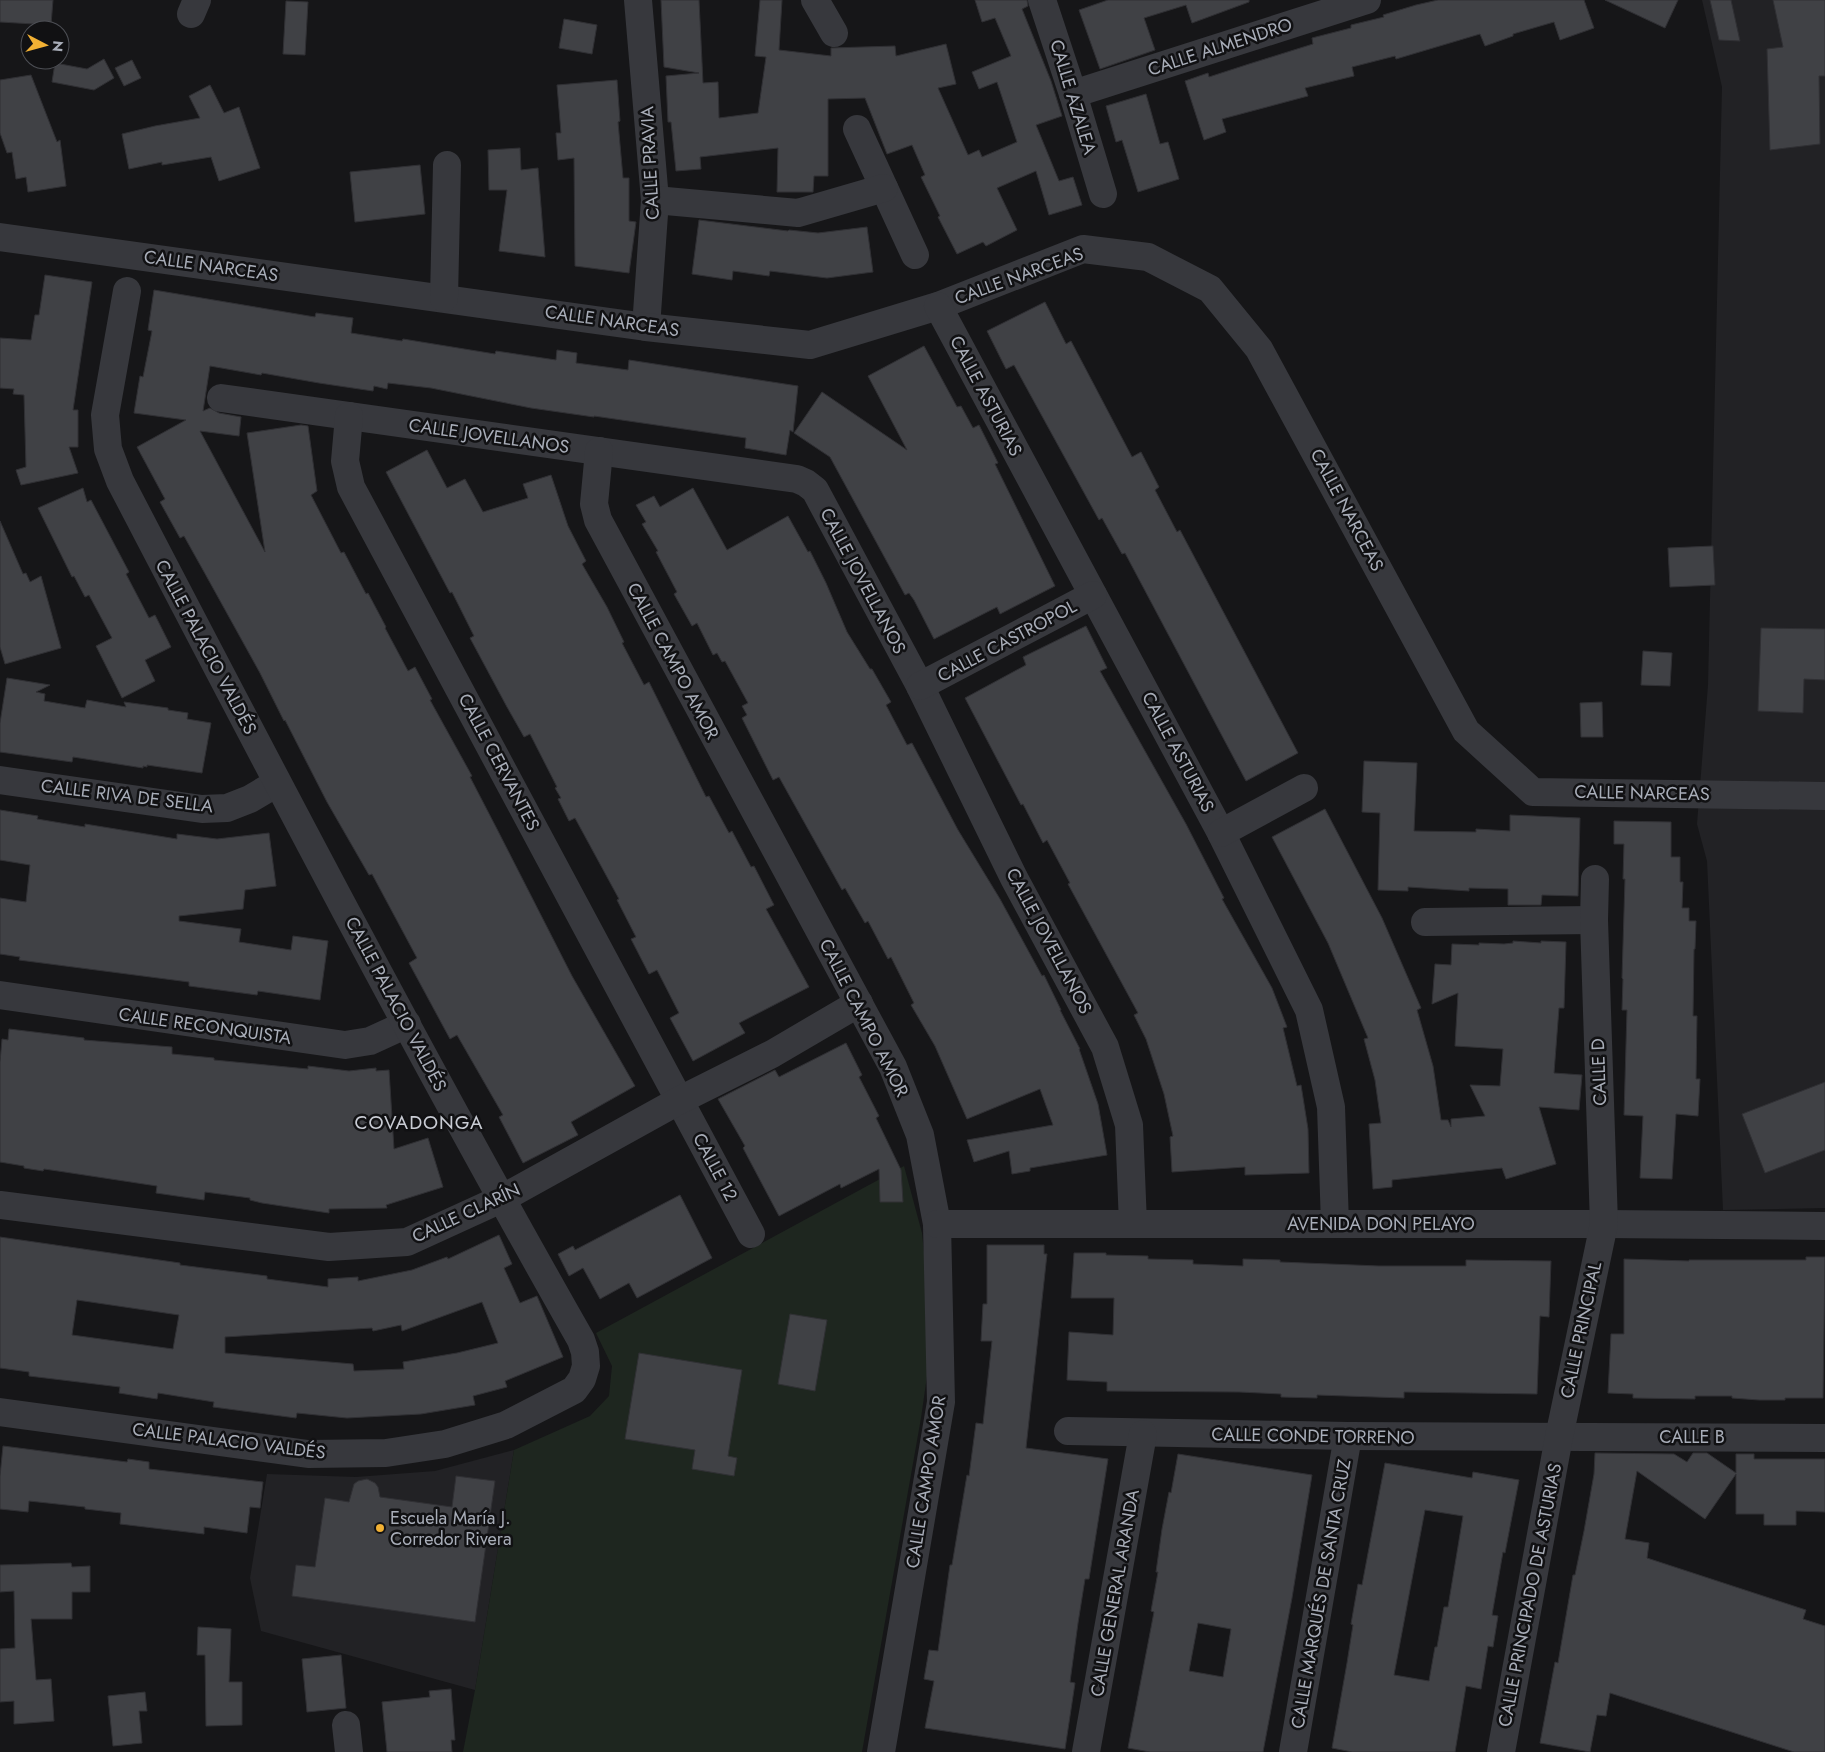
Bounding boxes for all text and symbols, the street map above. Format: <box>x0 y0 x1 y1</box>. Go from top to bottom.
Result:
street label: CALLE ALMENDRO <box>1144 11 1296 83</box>
north arrow <box>20 20 70 70</box>
street label: CALLE AZALEA <box>1043 36 1103 158</box>
text: N <box>47 40 68 53</box>
street label: CALLE PRAVIA <box>634 105 666 220</box>
street label: CALLE NARCEAS <box>951 241 1087 311</box>
street label: CALLE NARCEAS <box>142 244 280 288</box>
street label: CALLE NARCEAS <box>543 299 681 343</box>
street label: CALLE ASTURIAS <box>943 331 1029 461</box>
street label: CALLE JOVELLANOS <box>407 412 571 460</box>
street label: CALLE NARCEAS <box>1304 444 1390 576</box>
street label: CALLE JOVELLANOS <box>814 503 913 659</box>
street label: CALLE PALACIO VALDÉS <box>149 555 263 739</box>
street label: CALLE CAMPO AMOR <box>621 578 725 744</box>
street label: CALLE CASTROPOL <box>933 593 1081 689</box>
street label: CALLE ASTURIAS <box>1135 687 1221 817</box>
street label: CALLE CERVANTES <box>452 689 546 835</box>
street label: CALLE RIVA DE SELLA <box>39 773 215 819</box>
street label: CALLE NARCEAS <box>1574 779 1710 807</box>
street label: CALLE JOVELLANOS <box>1000 863 1099 1019</box>
street label: CALLE PALACIO VALDÉS <box>339 912 453 1096</box>
street label: CALLE CAMPO AMOR <box>813 934 915 1102</box>
street label: CALLE RECONQUISTA <box>117 1001 293 1051</box>
street label: CALLE D <box>1585 1038 1613 1106</box>
district label: COVADONGA <box>355 1109 484 1136</box>
street label: CALLE 12 <box>686 1128 744 1206</box>
street label: CALLE CLARÍN <box>408 1177 524 1249</box>
street label: AVENIDA DON PELAYO <box>1287 1211 1475 1237</box>
street label: CALLE PRINCIPAL <box>1554 1259 1608 1401</box>
street label: CALLE CAMPO AMOR <box>900 1394 952 1570</box>
street label: CALLE PALACIO VALDÉS <box>131 1416 327 1466</box>
street label: CALLE CONDE TORRENO <box>1211 1421 1415 1451</box>
street label: CALLE B <box>1659 1424 1725 1450</box>
street label: CALLE MARQUÉS DE SANTA CRUZ <box>1284 1457 1358 1731</box>
street label: CALLE PRINCIPADO DE ASTURIAS <box>1492 1461 1568 1729</box>
street label: CALLE GENERAL ARANDA <box>1084 1487 1146 1699</box>
place label: Escuela María J. Corredor Rivera <box>390 1505 512 1552</box>
marker: Escuela María J. Corredor Rivera <box>374 1522 386 1534</box>

